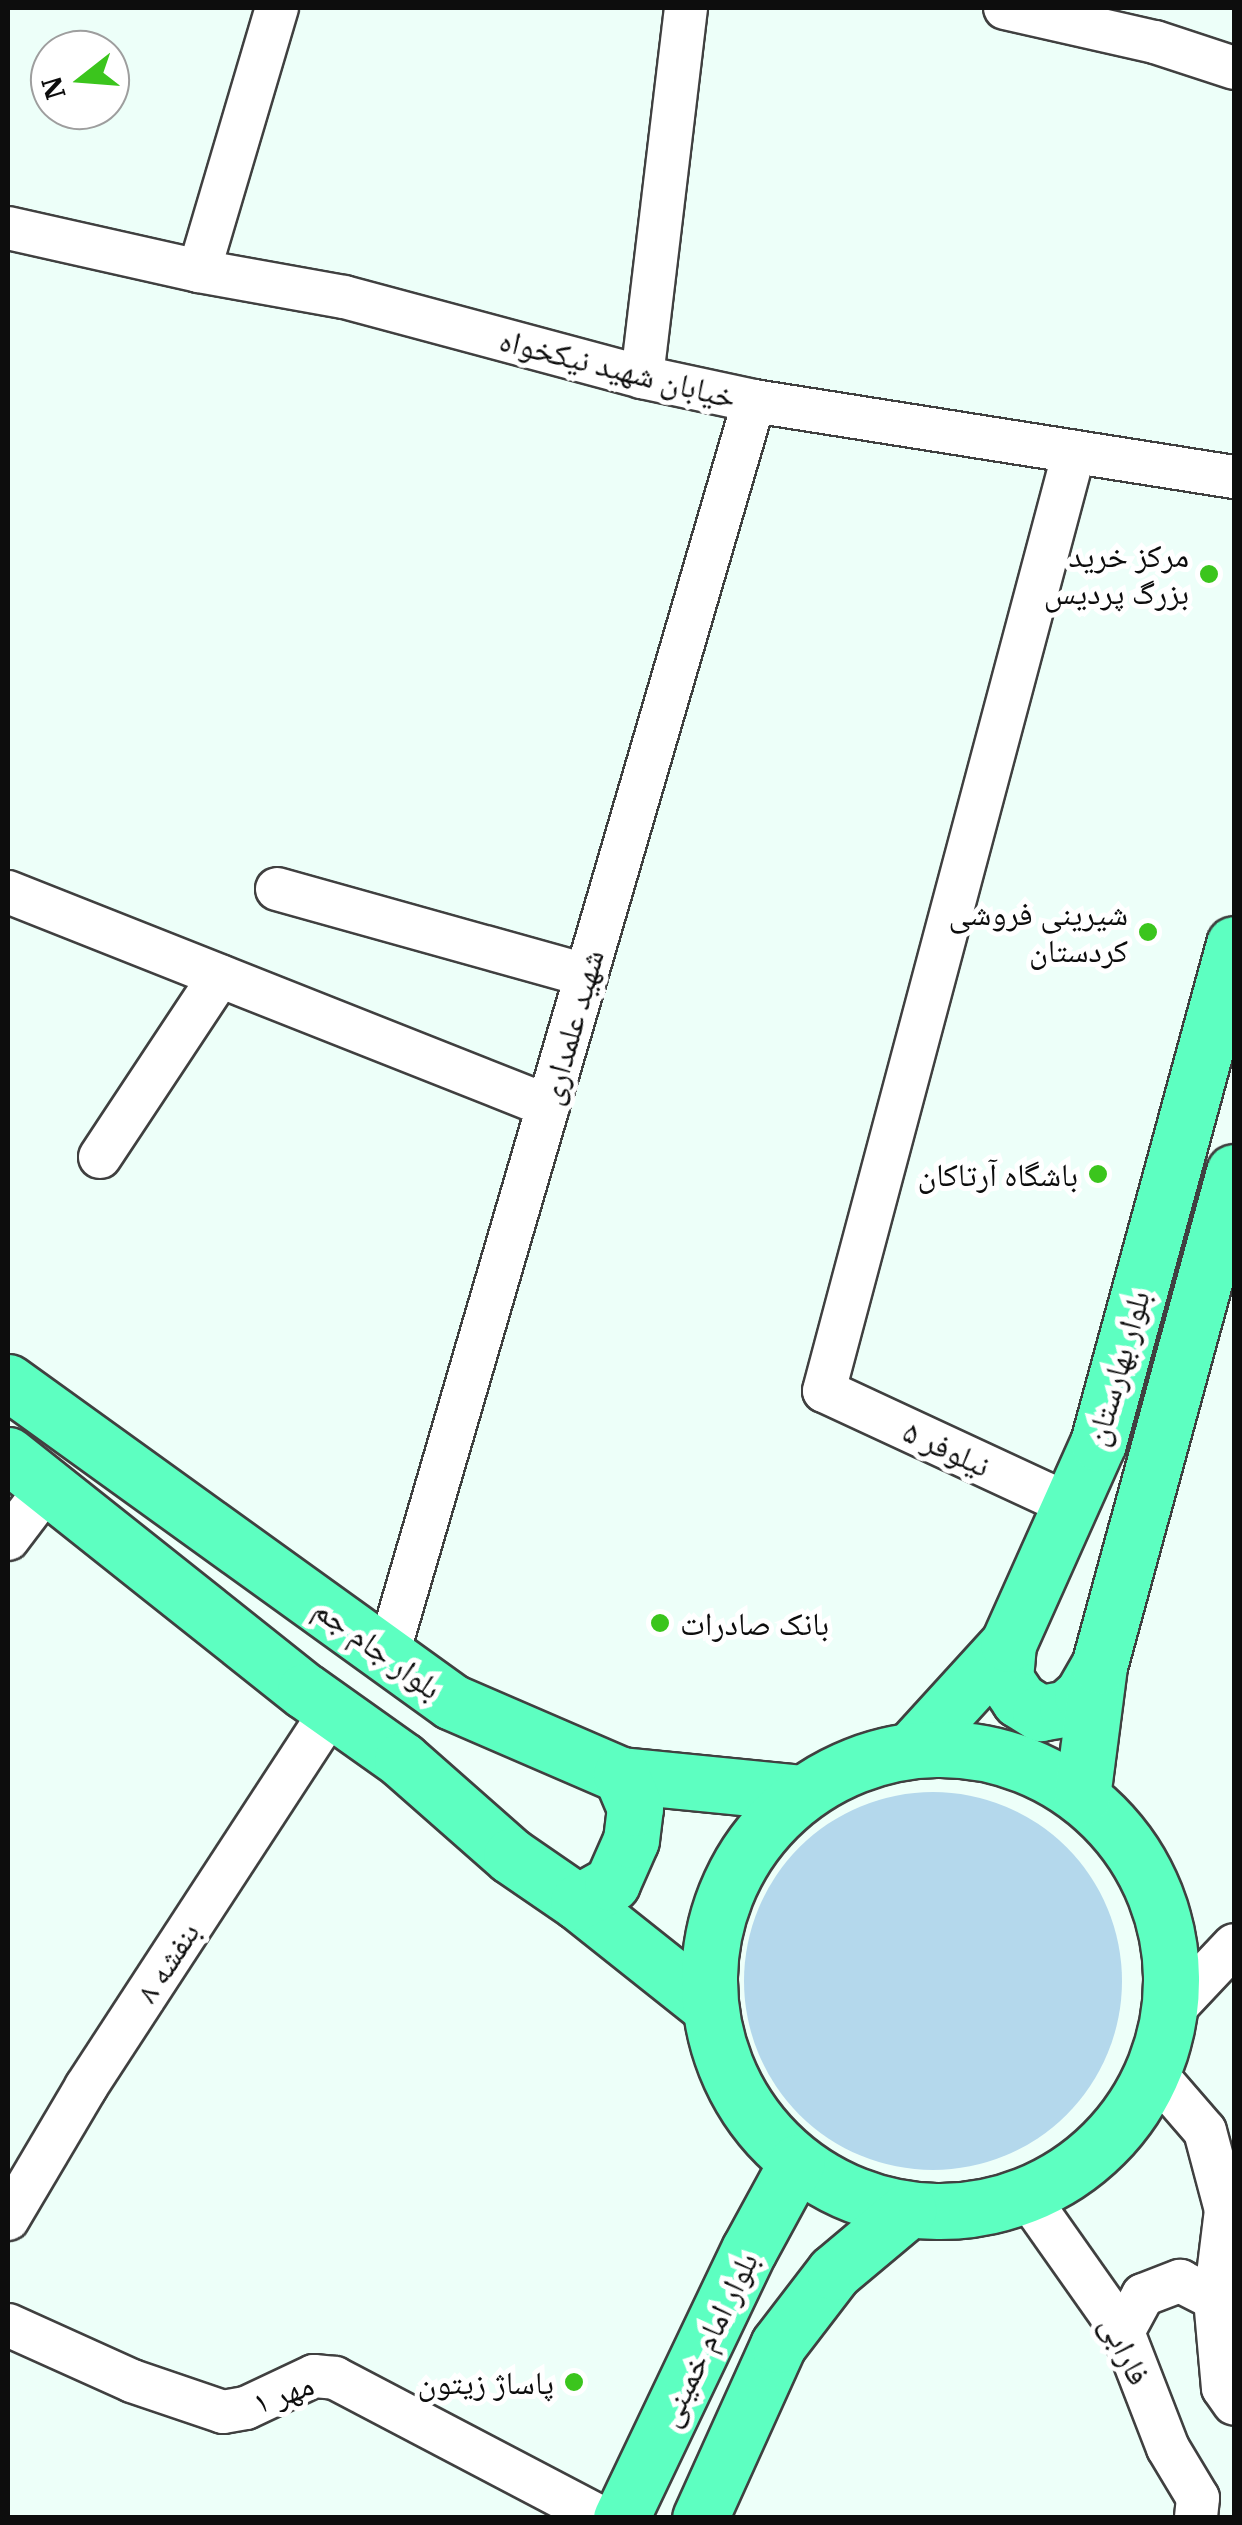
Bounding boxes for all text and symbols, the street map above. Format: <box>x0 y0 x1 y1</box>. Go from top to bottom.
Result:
north arrow <box>30 30 130 130</box>
text: N <box>32 72 74 104</box>
street label: خیابان شهید نیکخواه <box>496 320 740 416</box>
place label: مرکز خرید بزرگ پردیس <box>1044 537 1189 612</box>
marker: مرکز خرید بزرگ پردیس <box>1198 563 1220 585</box>
place label: شیرینی فروشی کردستان <box>948 895 1128 970</box>
marker: شیرینی فروشی کردستان <box>1137 921 1159 943</box>
street label: شهید علمداری <box>531 945 611 1109</box>
place label: باشگاه آرتاکان <box>918 1155 1078 1193</box>
marker: باشگاه آرتاکان <box>1087 1163 1109 1185</box>
street label: بلوار بهارستان <box>1077 1286 1157 1450</box>
street label: نیلوفر ۵ <box>898 1411 996 1485</box>
street label: بلوار جام جم <box>307 1589 449 1707</box>
place label: بانک صادرات <box>680 1604 829 1642</box>
marker: بانک صادرات <box>649 1612 671 1634</box>
street label: بنفشه ۸ <box>127 1915 207 2009</box>
street label: بلوار امام خمینی <box>648 2246 766 2432</box>
street label: فارابی <box>1093 2309 1159 2391</box>
place label: پاساژ زیتون <box>417 2363 554 2401</box>
street label: مهر ۱ <box>248 2364 318 2422</box>
marker: پاساژ زیتون <box>563 2371 585 2393</box>

